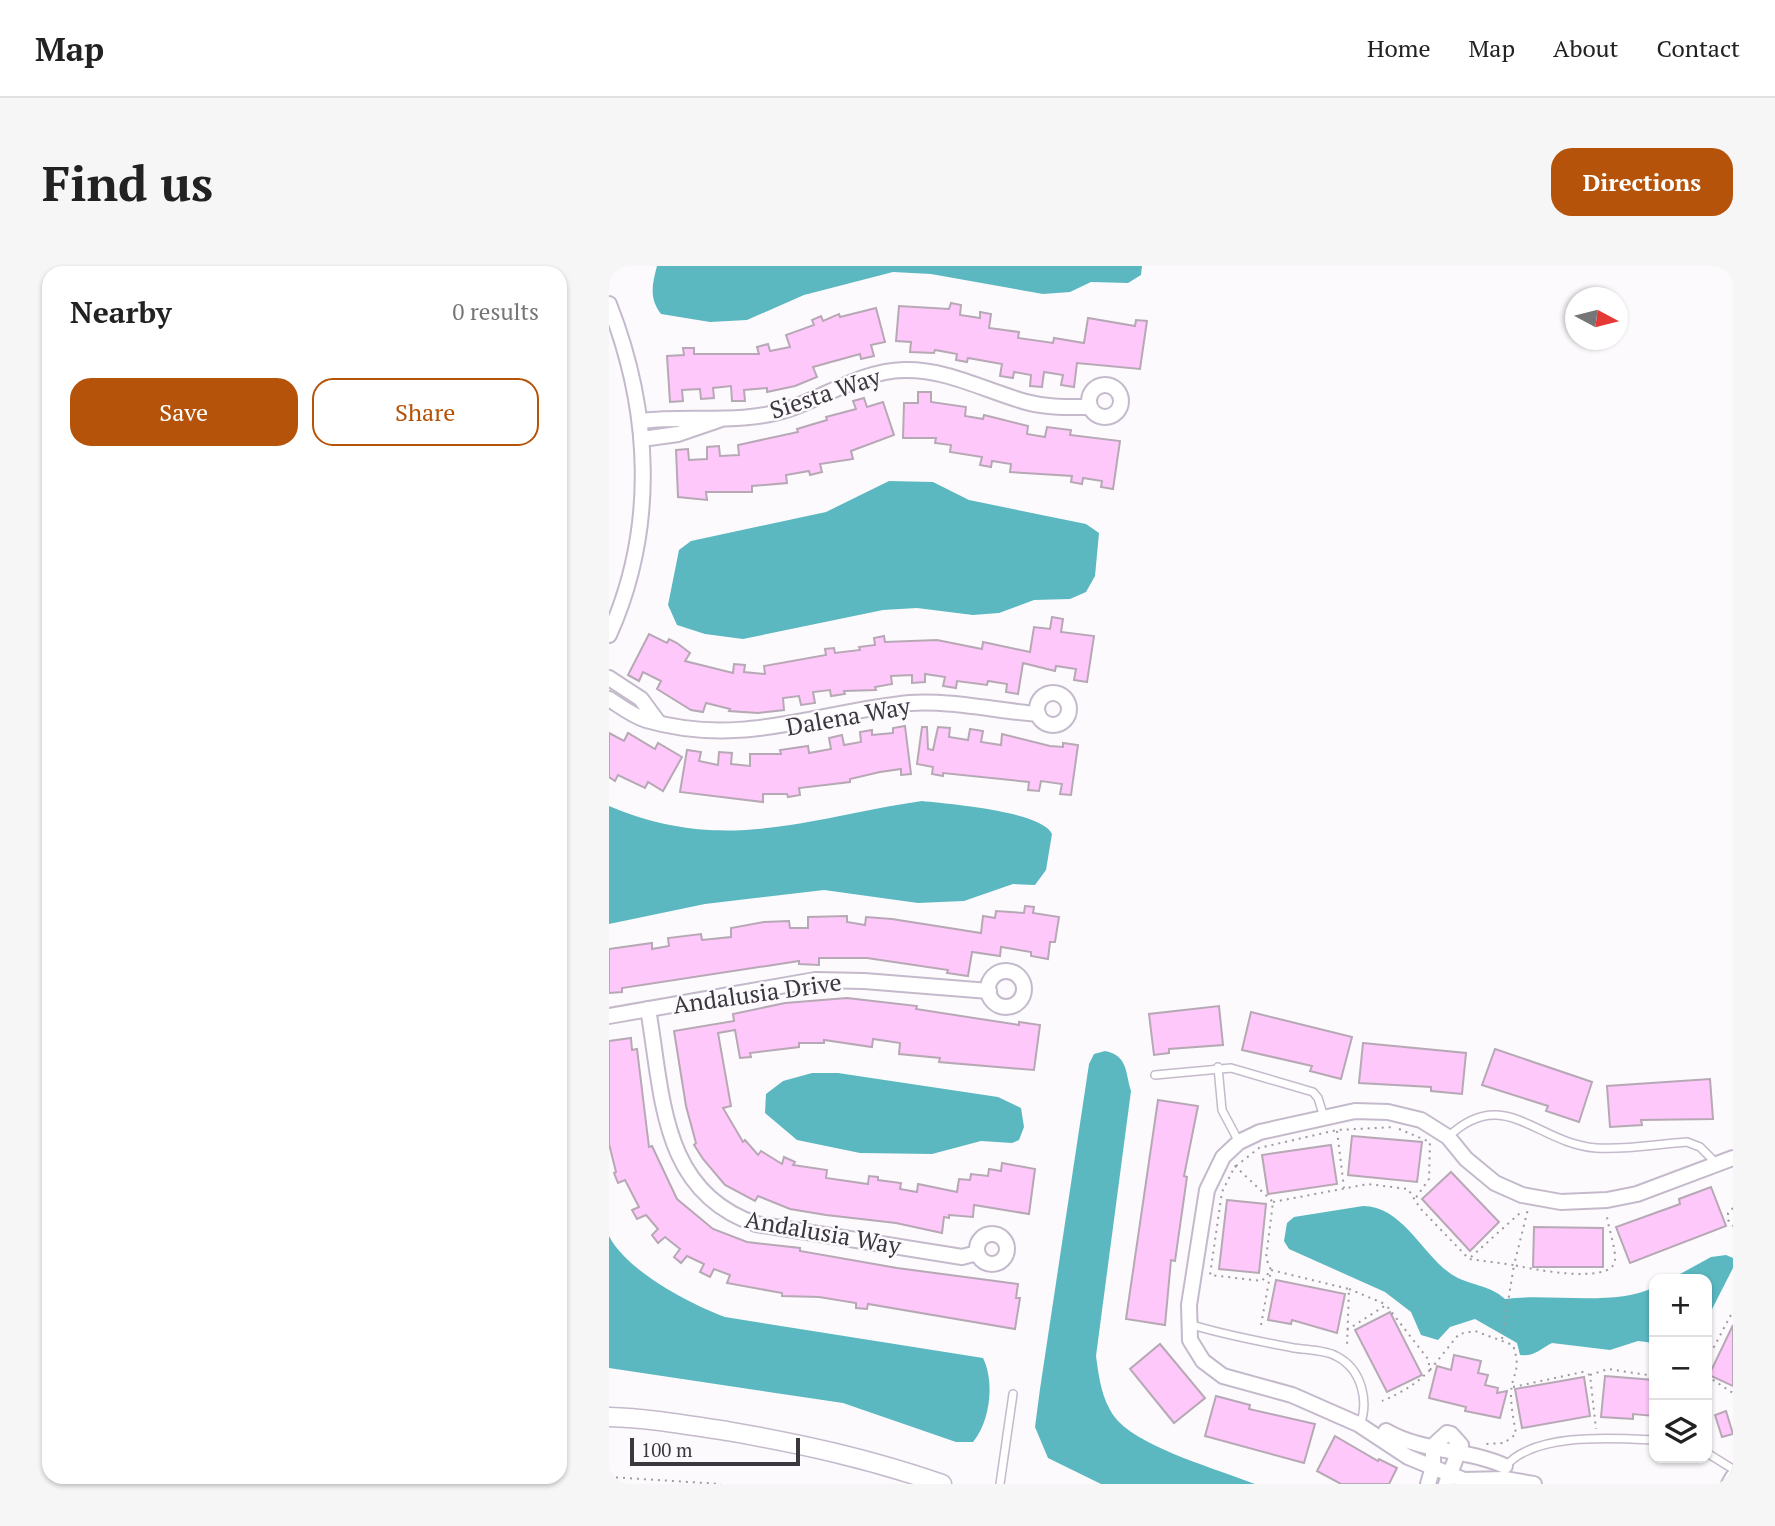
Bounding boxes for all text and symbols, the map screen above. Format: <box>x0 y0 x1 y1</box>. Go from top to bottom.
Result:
text: Map <box>35 27 104 70</box>
text: Home <box>1367 32 1431 64</box>
text: Map <box>1469 32 1515 64</box>
text: About <box>1553 32 1619 64</box>
text: Contact <box>1657 32 1740 64</box>
button: Directions <box>1551 148 1733 216</box>
text: Find us <box>42 150 213 215</box>
north arrow <box>1565 287 1628 350</box>
text: Nearby <box>70 292 172 332</box>
text: 0 results <box>452 296 539 327</box>
street label: Siesta Way <box>766 360 885 426</box>
button: Save <box>70 378 298 446</box>
button: Share <box>312 378 539 446</box>
street label: Dalena Way <box>783 689 914 743</box>
street label: Andalusia Drive <box>671 965 843 1021</box>
street label: Andalusia Way <box>743 1203 904 1262</box>
map controls <box>1649 1274 1712 1463</box>
button: + <box>1649 1274 1712 1337</box>
button: − <box>1649 1337 1712 1400</box>
button: layers <box>1649 1400 1712 1463</box>
scale bar <box>630 1435 800 1467</box>
text: 100 m <box>641 1437 692 1462</box>

